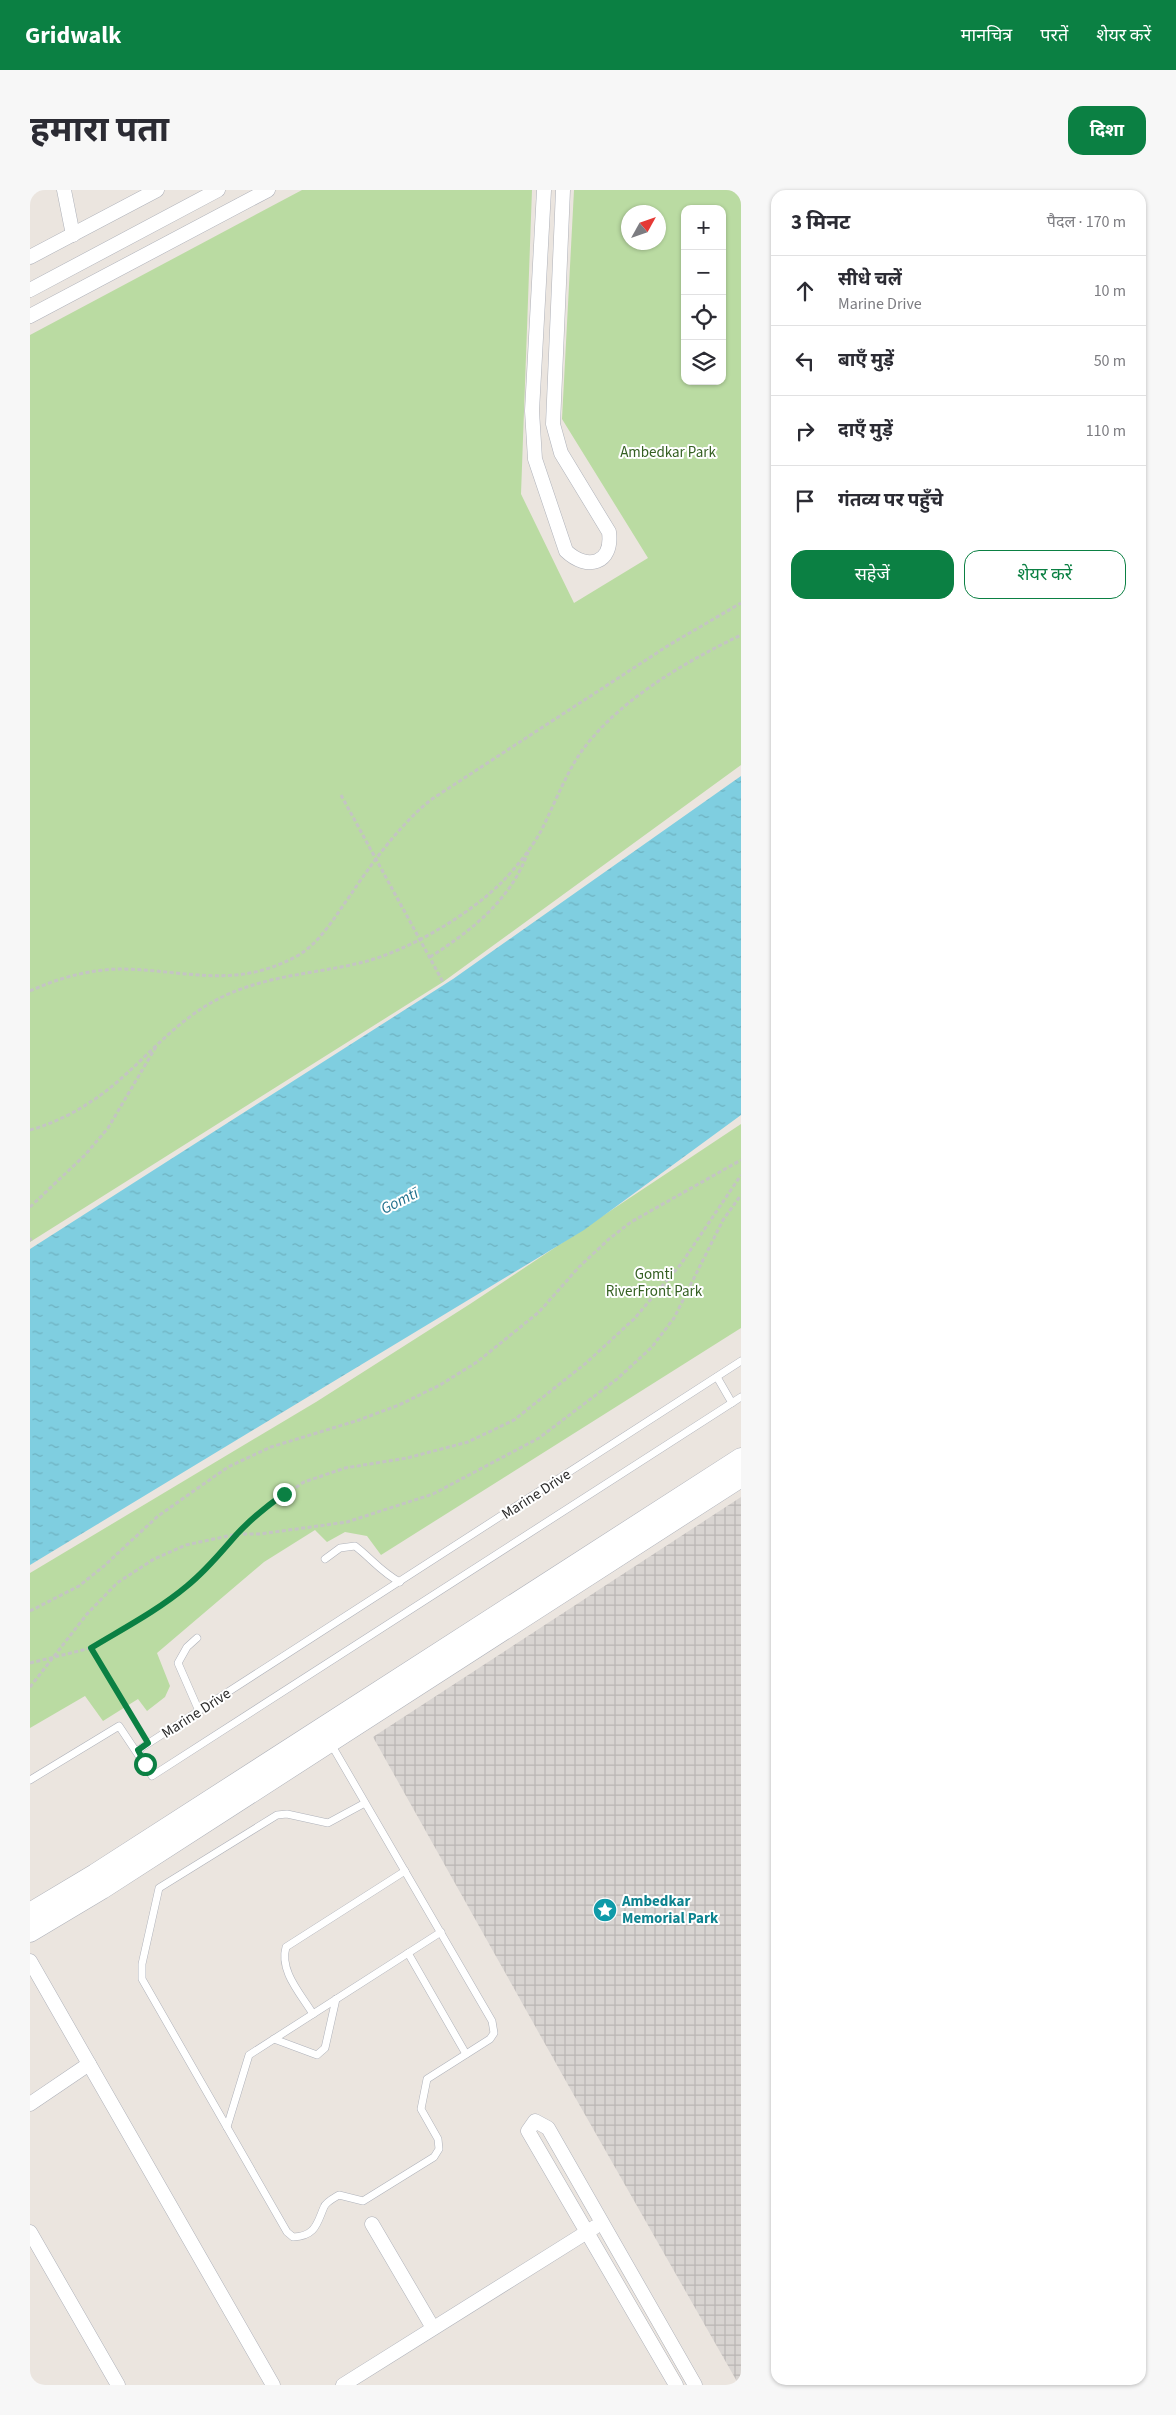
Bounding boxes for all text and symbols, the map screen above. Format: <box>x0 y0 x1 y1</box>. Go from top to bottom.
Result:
text: Gridwalk <box>25 18 121 53</box>
text: मानचित्र <box>961 23 1012 48</box>
text: परतें <box>1040 23 1068 48</box>
text: शेयर करें <box>1096 23 1151 48</box>
text: हमारा पता <box>30 105 169 155</box>
button: दिशा <box>1068 106 1146 155</box>
north arrow <box>621 205 666 250</box>
map controls <box>681 205 726 385</box>
button: + <box>681 205 726 250</box>
text: 3 मिनट <box>791 207 850 237</box>
text: पैदल · 170 m <box>1047 211 1126 233</box>
button: − <box>681 250 726 295</box>
text: सीधे चलें <box>838 266 902 293</box>
icon: ahead <box>791 277 819 305</box>
text: 10 m <box>1094 280 1126 302</box>
text: Marine Drive <box>838 293 922 315</box>
button: locate <box>681 295 726 340</box>
button: layers <box>681 340 726 385</box>
icon: left <box>791 347 819 375</box>
text: बाएँ मुड़ें <box>838 347 894 374</box>
text: 50 m <box>1094 350 1126 372</box>
icon: right <box>791 417 819 445</box>
text: दाएँ मुड़ें <box>838 417 893 444</box>
text: 110 m <box>1086 420 1126 442</box>
park label: Ambedkar Park <box>620 442 716 463</box>
icon: arrive <box>791 487 819 515</box>
text: गंतव्य पर पहुँचे <box>838 487 943 514</box>
button: सहेजें <box>791 550 954 599</box>
button: शेयर करें <box>964 550 1126 599</box>
water label: Gomtī <box>377 1181 424 1220</box>
park label: Gomti RiverFront Park <box>606 1264 703 1302</box>
street label: Marine Drive <box>498 1464 575 1525</box>
route end <box>273 1483 296 1506</box>
street label: Marine Drive <box>158 1683 235 1744</box>
route start <box>134 1753 157 1776</box>
place label: Ambedkar Memorial Park <box>621 1891 719 1929</box>
place icon: Ambedkar Memorial Park <box>592 1897 618 1923</box>

